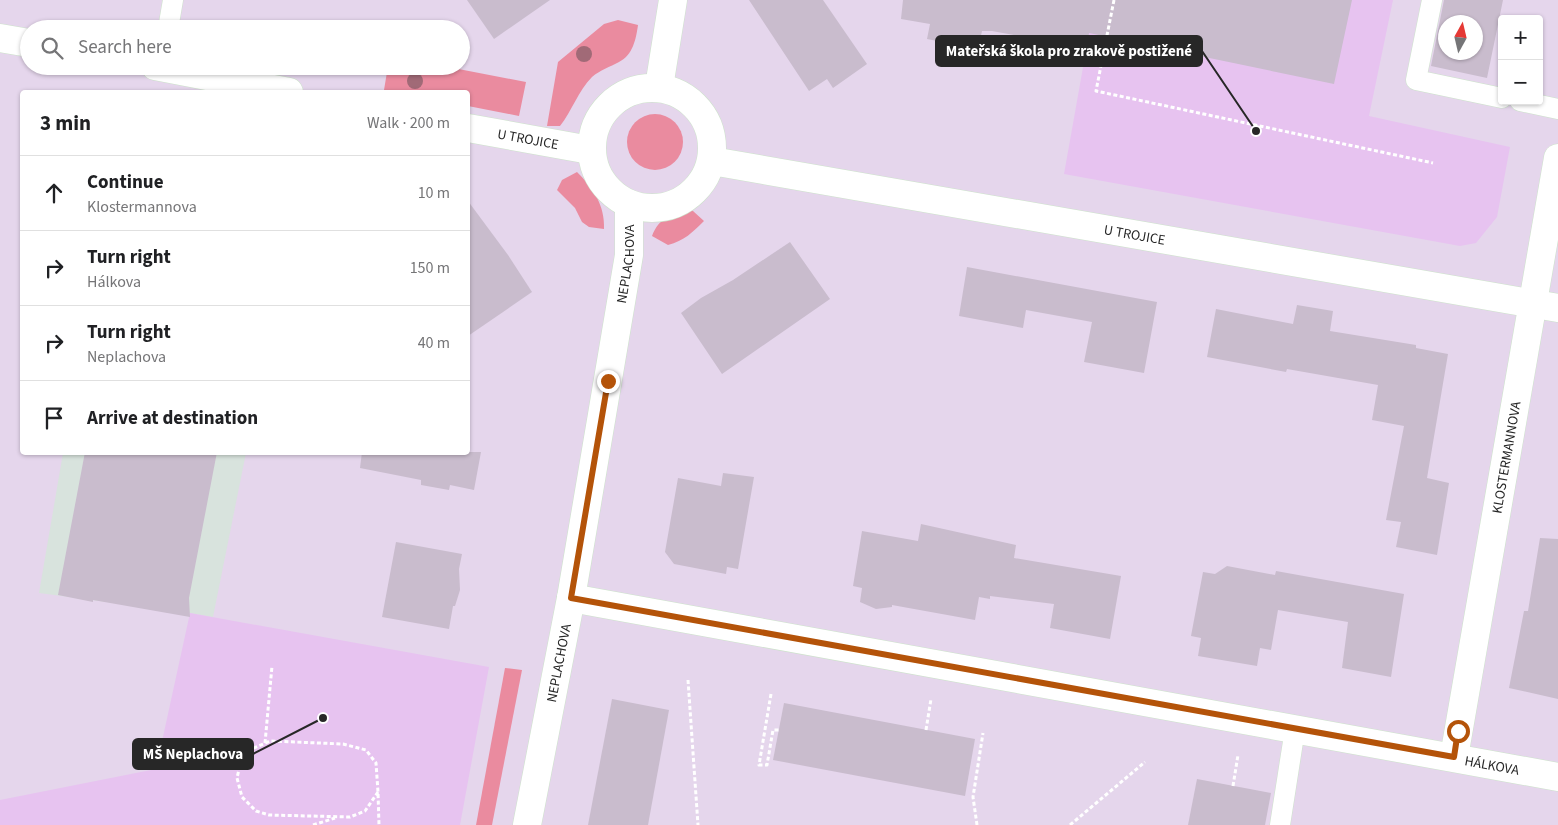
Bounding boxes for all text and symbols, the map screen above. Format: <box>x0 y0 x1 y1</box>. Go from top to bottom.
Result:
north arrow <box>1438 15 1483 60</box>
map controls <box>1498 15 1543 105</box>
button: + <box>1498 15 1543 60</box>
search box <box>20 20 470 75</box>
icon: search <box>38 34 66 62</box>
text: Search here <box>78 34 172 61</box>
callout: Mateřská škola pro zrakově postižené <box>936 36 1202 66</box>
text: Mateřská škola pro zrakově postižené <box>946 41 1192 62</box>
button: − <box>1498 60 1543 105</box>
text: 3 min <box>40 108 91 138</box>
text: Walk · 200 m <box>367 112 450 134</box>
street label: U TROJICE <box>496 124 560 155</box>
text: Continue <box>87 169 164 196</box>
icon: ahead <box>40 179 68 207</box>
text: 10 m <box>418 182 450 204</box>
text: Klostermannova <box>87 196 197 218</box>
street label: U TROJICE <box>1102 220 1167 251</box>
street label: NEPLACHOVA <box>612 224 640 305</box>
text: Turn right <box>87 244 171 271</box>
icon: right <box>40 254 68 282</box>
text: 150 m <box>410 257 450 279</box>
text: Hálkova <box>87 271 141 293</box>
text: Turn right <box>87 319 171 346</box>
icon: right <box>40 329 68 357</box>
text: 40 m <box>418 332 450 354</box>
text: Neplachova <box>87 346 166 368</box>
route end <box>597 370 620 393</box>
street label: KLOSTERMANNOVA <box>1487 400 1527 515</box>
icon: arrive <box>40 404 68 432</box>
text: Arrive at destination <box>87 405 258 432</box>
street label: NEPLACHOVA <box>542 622 577 704</box>
route start <box>1447 720 1470 743</box>
callout: MŠ Neplachova <box>133 739 253 769</box>
text: MŠ Neplachova <box>143 744 243 765</box>
street label: HÁLKOVA <box>1463 751 1521 781</box>

